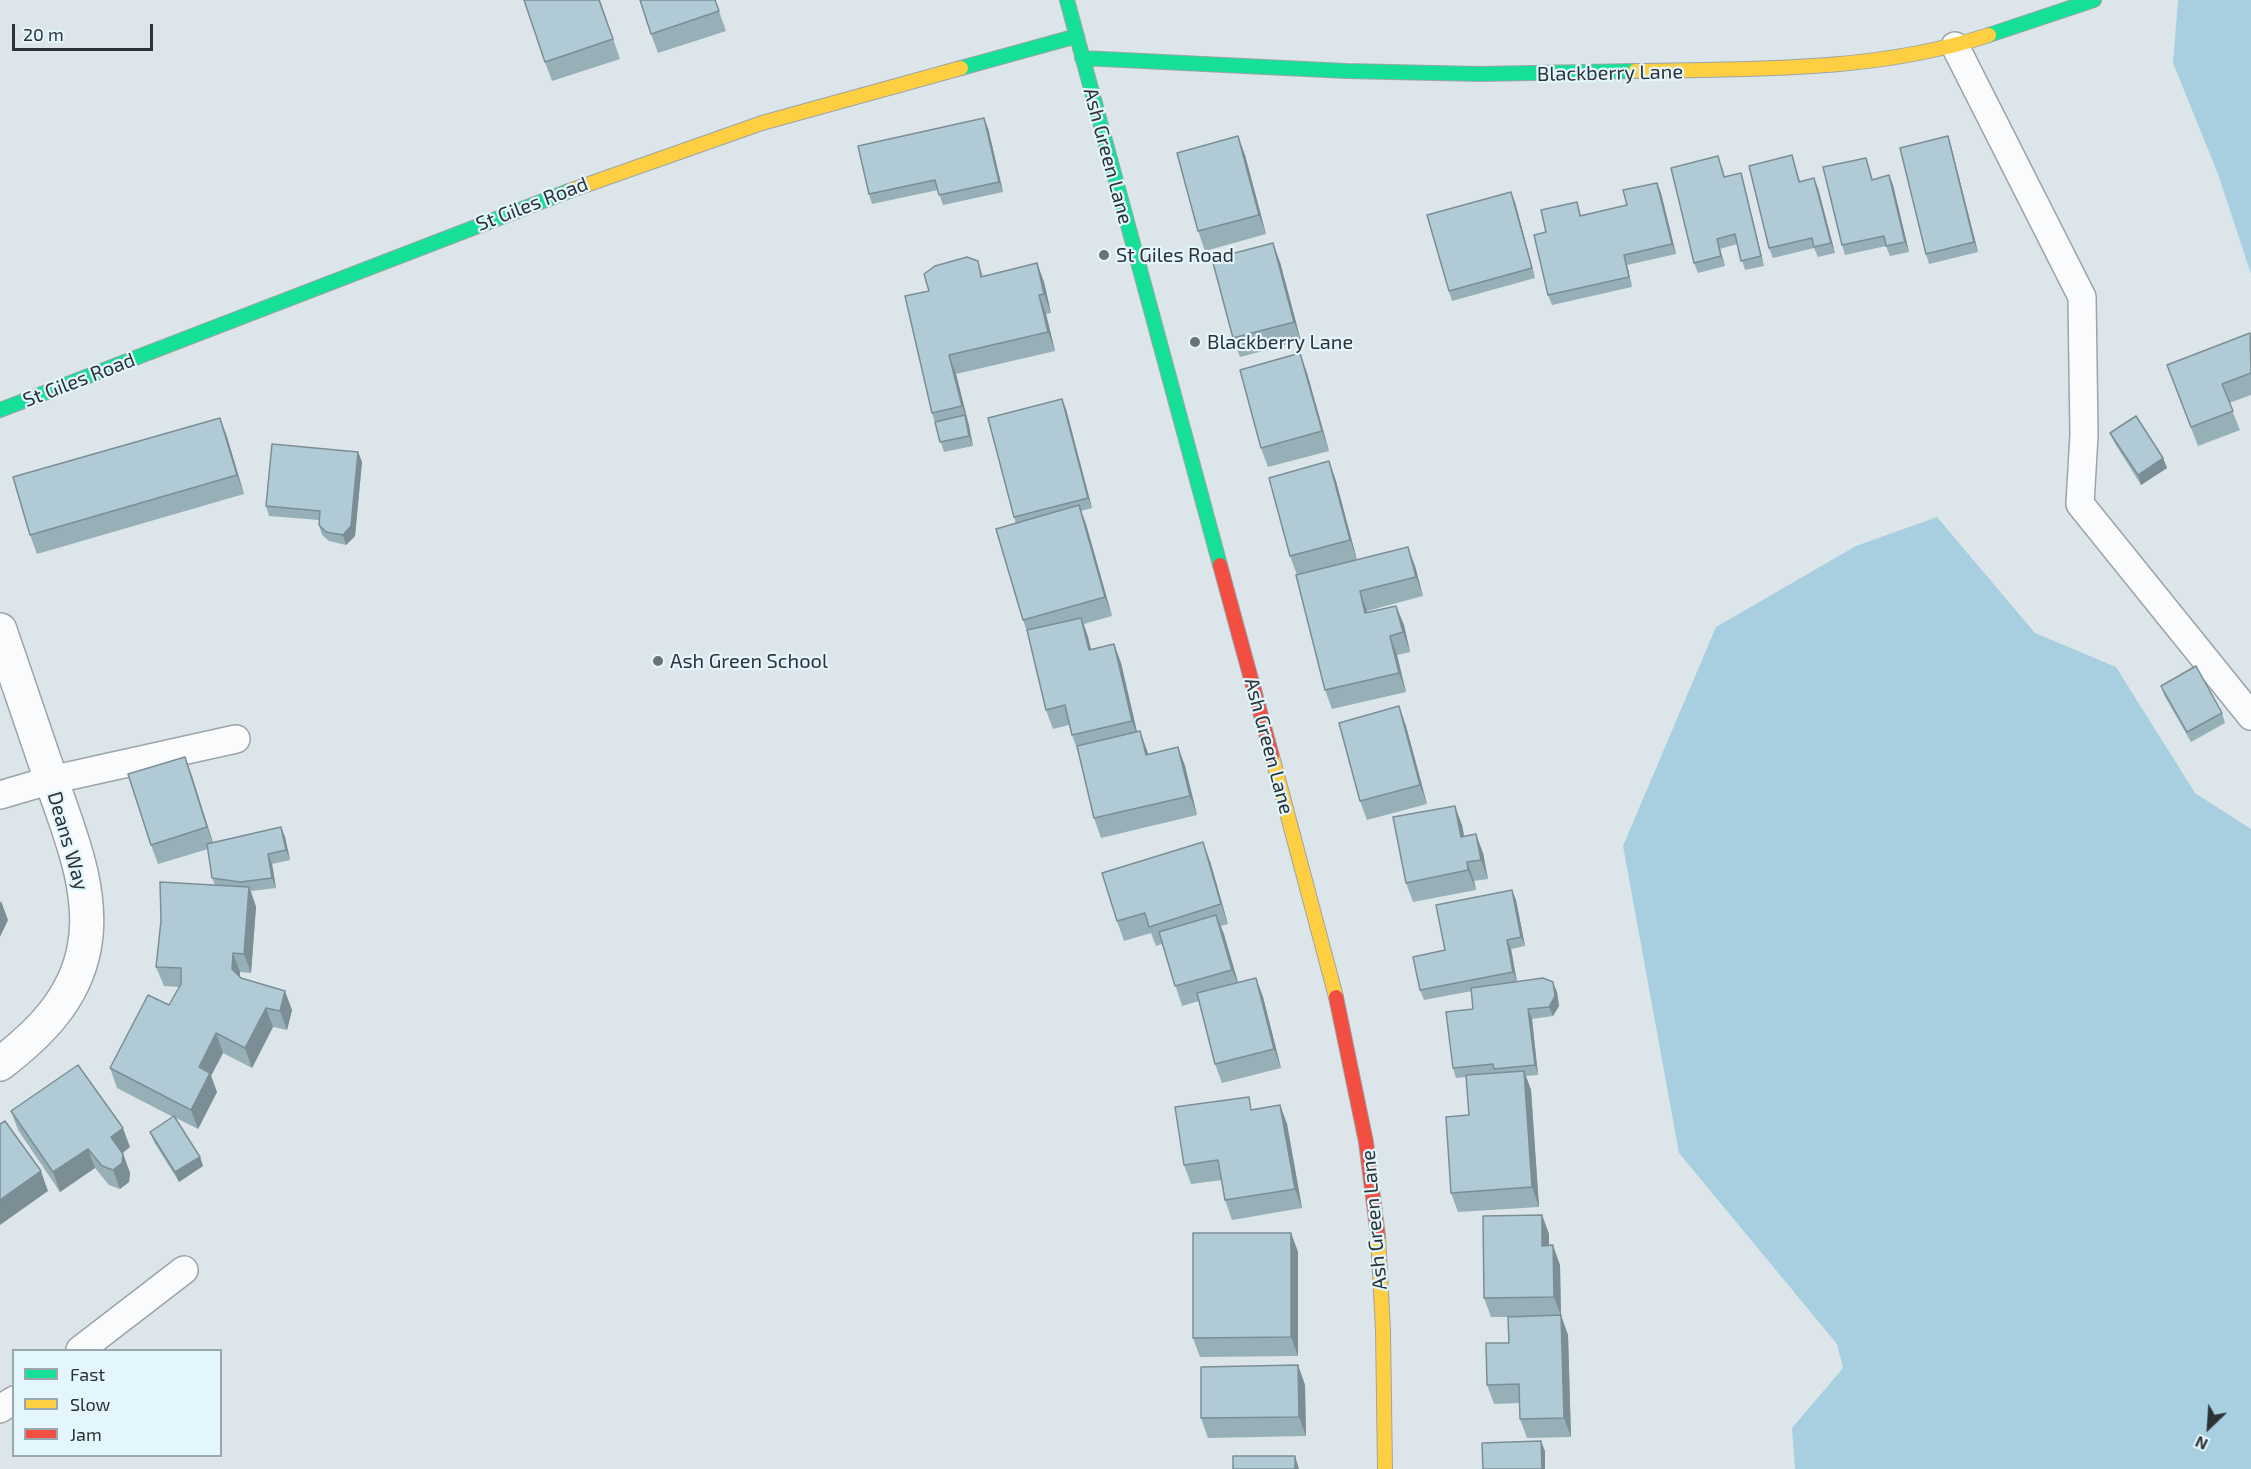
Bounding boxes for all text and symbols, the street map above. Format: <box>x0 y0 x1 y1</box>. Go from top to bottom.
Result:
scale bar <box>15 12 156 50</box>
text: 20 m <box>23 23 64 45</box>
street label: Blackberry Lane <box>1537 60 1683 86</box>
street label: Ash Green Lane <box>1078 85 1138 227</box>
street label: St Giles Road <box>473 172 591 236</box>
place label: St Giles Road <box>1116 243 1234 267</box>
marker: St Giles Road <box>1097 248 1111 262</box>
place label: Blackberry Lane <box>1207 330 1353 354</box>
marker: Blackberry Lane <box>1188 335 1202 349</box>
street label: St Giles Road <box>20 348 138 412</box>
place label: Ash Green School <box>670 649 828 673</box>
marker: Ash Green School <box>651 654 665 668</box>
street label: Ash Green Lane <box>1239 675 1299 817</box>
street label: Deans Way <box>42 789 94 893</box>
street label: Ash Green Lane <box>1356 1149 1392 1291</box>
legend <box>12 1349 222 1457</box>
text: Fast <box>70 1363 105 1385</box>
text: Slow <box>70 1393 110 1415</box>
north arrow <box>2179 1397 2239 1457</box>
text: Jam <box>70 1423 102 1445</box>
text: N <box>2192 1433 2210 1455</box>

